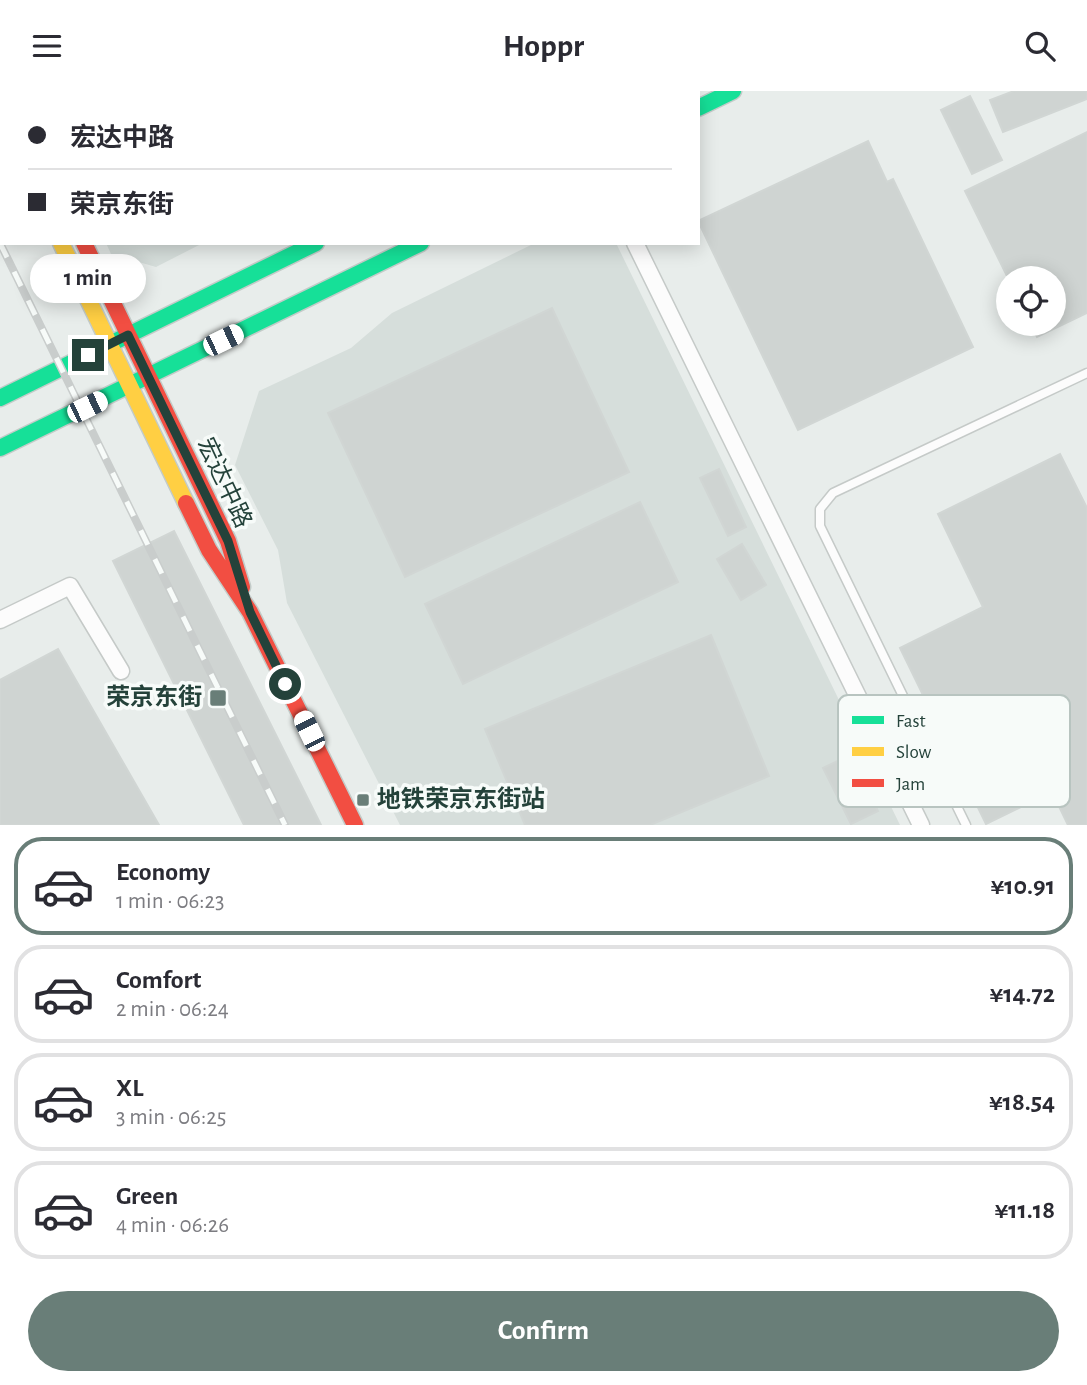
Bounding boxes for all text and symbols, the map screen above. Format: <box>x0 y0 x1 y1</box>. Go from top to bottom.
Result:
icon: menu <box>28 27 66 65</box>
icon: search <box>1021 27 1059 65</box>
text: Hoppr <box>503 30 584 62</box>
text: 宏达中路 <box>70 125 174 151</box>
text: 荣京东街 <box>70 192 174 218</box>
callout: 1 min <box>30 253 146 303</box>
map controls <box>996 266 1066 336</box>
button: locate <box>996 266 1066 336</box>
text: 1 min <box>64 267 112 290</box>
car <box>200 321 247 359</box>
route end <box>72 339 104 371</box>
car <box>64 388 111 426</box>
street label: 宏达中路 <box>193 434 257 532</box>
route start <box>269 668 301 700</box>
place label: 荣京东街 <box>106 684 202 710</box>
marker: 荣京东街 <box>208 688 228 708</box>
legend <box>838 695 1070 807</box>
car <box>291 708 328 754</box>
text: Fast <box>896 712 926 731</box>
text: Slow <box>896 743 932 762</box>
text: Jam <box>896 775 925 794</box>
place label: 地铁荣京东街站 <box>377 786 545 812</box>
marker: 地铁荣京东街站 <box>355 792 371 808</box>
icon: car <box>32 855 95 918</box>
text: Economy <box>116 859 210 885</box>
text: ¥10.91 <box>991 873 1055 899</box>
text: 1 min · 06:23 <box>116 890 225 913</box>
icon: car <box>32 963 95 1026</box>
text: Comfort <box>116 967 201 993</box>
text: ¥14.72 <box>989 981 1055 1007</box>
text: 2 min · 06:24 <box>116 998 229 1021</box>
icon: car <box>32 1071 95 1134</box>
text: XL <box>116 1075 143 1101</box>
text: ¥18.54 <box>989 1089 1055 1115</box>
text: 3 min · 06:25 <box>116 1106 226 1129</box>
icon: car <box>32 1179 95 1242</box>
text: Green <box>116 1183 178 1209</box>
text: ¥11.18 <box>994 1197 1055 1223</box>
text: 4 min · 06:26 <box>116 1214 229 1237</box>
button: Confirm <box>28 1291 1059 1371</box>

